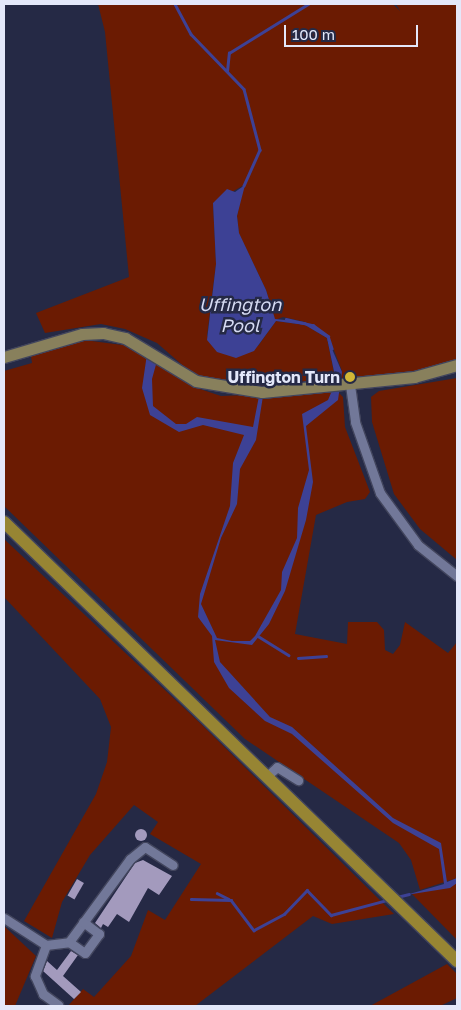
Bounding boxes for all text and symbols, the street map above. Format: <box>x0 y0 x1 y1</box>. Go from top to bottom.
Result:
scale bar <box>286 15 420 47</box>
text: 100 m <box>292 25 335 43</box>
water label: Uffington Pool <box>199 294 281 336</box>
place label: Uffington Turn <box>228 367 340 387</box>
marker: Uffington Turn <box>344 371 356 383</box>

